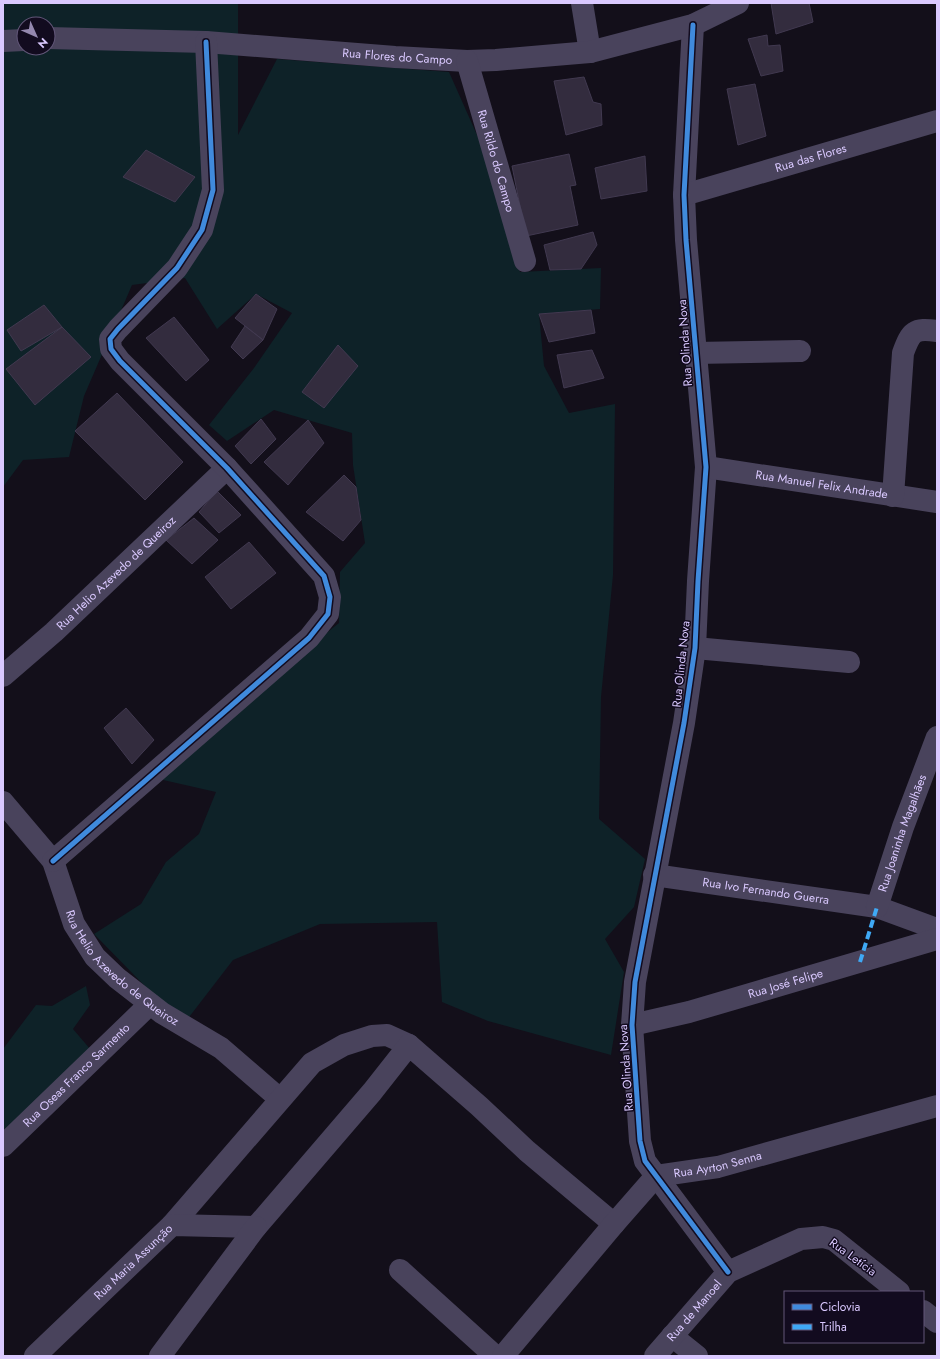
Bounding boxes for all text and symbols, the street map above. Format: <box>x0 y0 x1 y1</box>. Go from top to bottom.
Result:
north arrow <box>16 16 56 56</box>
text: N <box>34 34 52 52</box>
street label: Rua Flores do Campo <box>342 44 453 69</box>
street label: Rua Rildo do Campo <box>473 108 519 215</box>
street label: Rua das Flores <box>773 139 849 177</box>
street label: Rua Olinda Nova <box>673 299 697 387</box>
street label: Rua Manuel Felix Andrade <box>754 466 889 503</box>
street label: Rua Helio Azevedo de Queiroz <box>52 512 180 634</box>
street label: Rua Olinda Nova <box>668 620 695 708</box>
street label: Rua Joaninha Magalhães <box>874 772 931 894</box>
street label: Rua Ivo Fernando Guerra <box>701 873 831 909</box>
street label: Rua Helio Azevedo de Queiroz <box>61 908 183 1030</box>
street label: Rua José Felipe <box>746 964 825 1003</box>
street label: Rua Oseas Franco Sarmento <box>19 1019 134 1131</box>
street label: Rua Olinda Nova <box>614 1024 638 1112</box>
street label: Rua Ayrton Senna <box>672 1146 764 1182</box>
street label: Rua Maria Assunção <box>90 1220 177 1304</box>
street label: Rua Letícia <box>826 1234 881 1280</box>
street label: Rua de Manoel <box>662 1276 726 1345</box>
legend <box>784 1291 924 1343</box>
text: Ciclovia <box>820 1298 861 1316</box>
text: Trilha <box>820 1318 847 1336</box>

